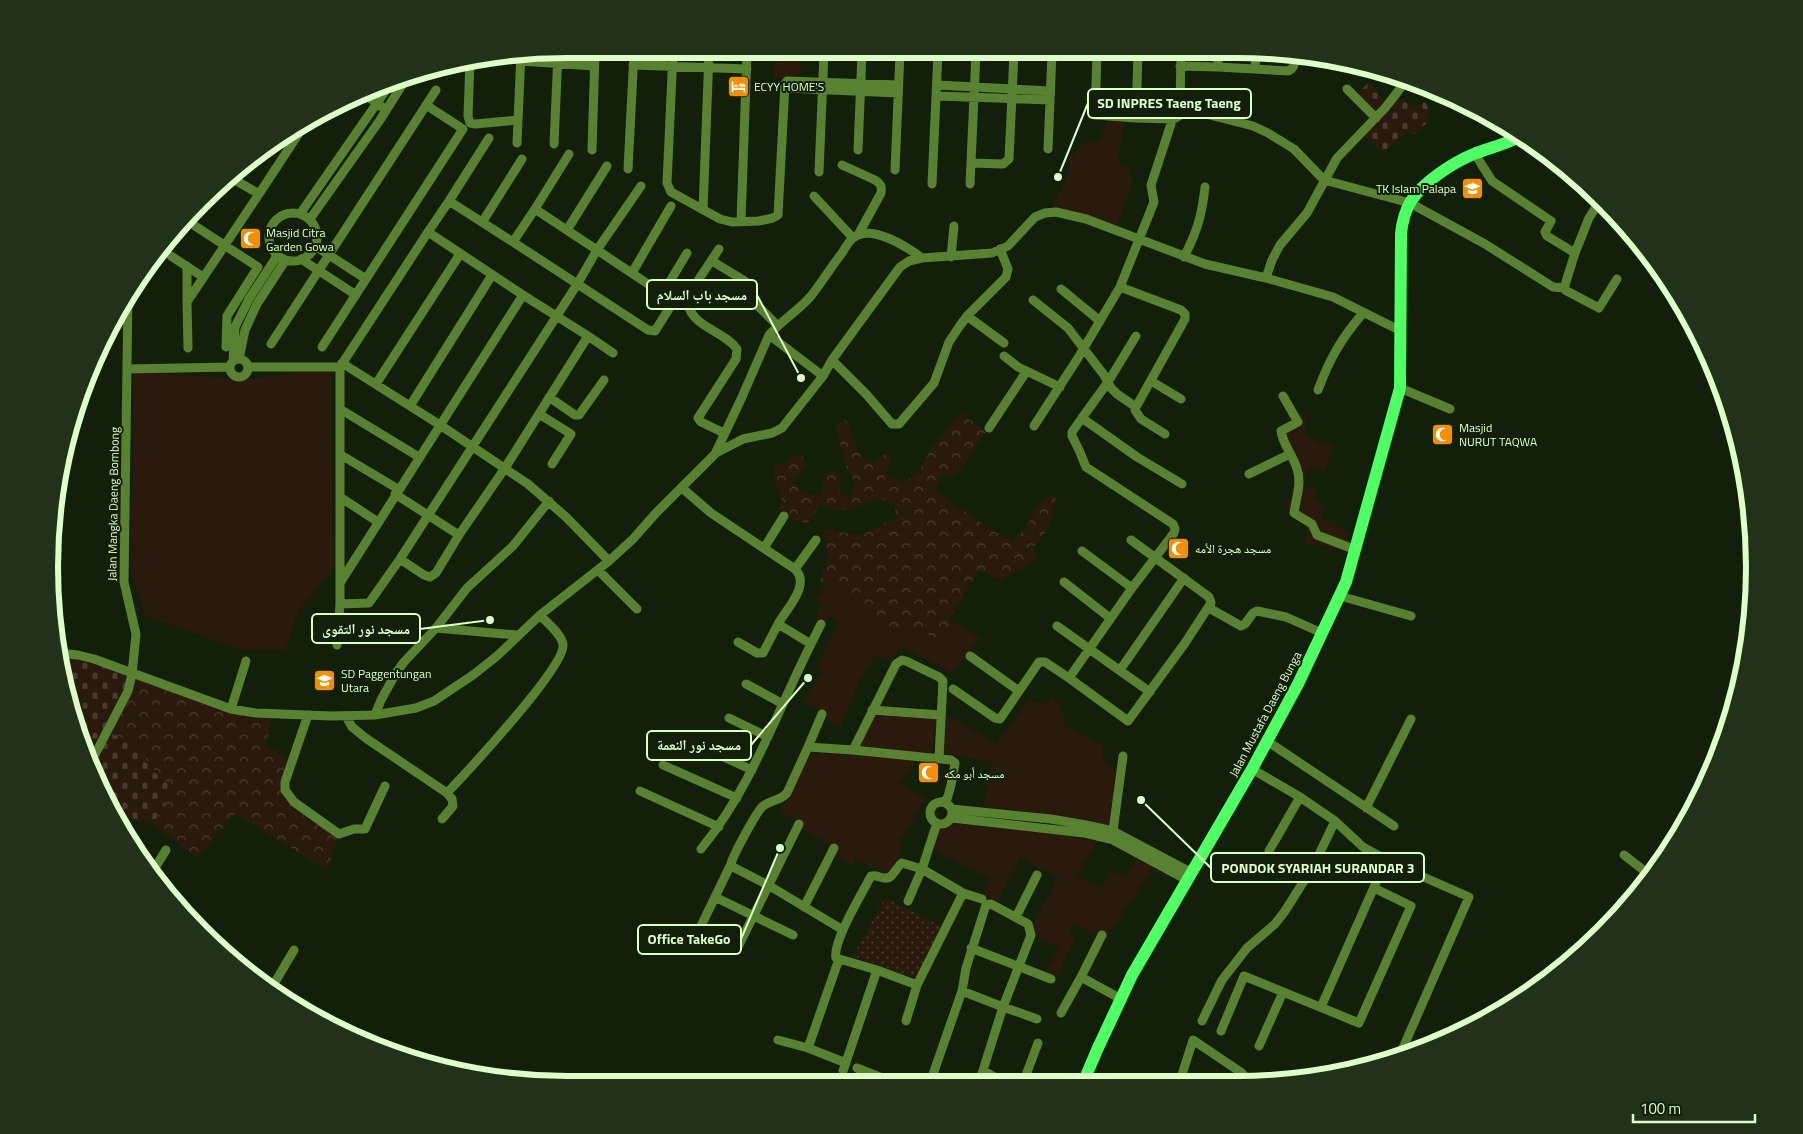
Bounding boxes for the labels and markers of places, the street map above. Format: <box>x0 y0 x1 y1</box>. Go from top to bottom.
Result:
hotel icon: ECYY HOME'S <box>726 74 750 98</box>
place label: ECYY HOME'S <box>754 77 824 96</box>
callout: SD INPRES Taeng Taeng <box>1088 89 1251 118</box>
school or university icon: TK Islam Palapa <box>1460 176 1484 200</box>
place label: TK Islam Palapa <box>1376 179 1456 198</box>
place label: Masjid Citra Garden Gowa <box>266 223 334 256</box>
mosque icon: Masjid Citra Garden Gowa <box>238 227 262 251</box>
callout: مسجد باب السلام <box>647 280 757 309</box>
place label: Masjid NURUT TAQWA <box>1459 418 1537 451</box>
mosque icon: Masjid NURUT TAQWA <box>1431 422 1455 446</box>
mosque icon: مسجد هجرة الأمه <box>1167 536 1191 560</box>
place label: مسجد هجرة الأمه <box>1195 539 1271 558</box>
callout: مسجد نور التقوى <box>312 614 420 643</box>
place label: SD Paggentungan Utara <box>341 664 431 697</box>
school or university icon: SD Paggentungan Utara <box>313 668 337 692</box>
callout: مسجد نور النعمة <box>647 731 751 760</box>
mosque icon: مسجد أبو مكه <box>916 761 940 785</box>
place label: مسجد أبو مكه <box>944 764 1005 783</box>
callout: PONDOK SYARIAH SURANDAR 3 <box>1211 853 1424 882</box>
callout: Office TakeGo <box>638 925 741 954</box>

